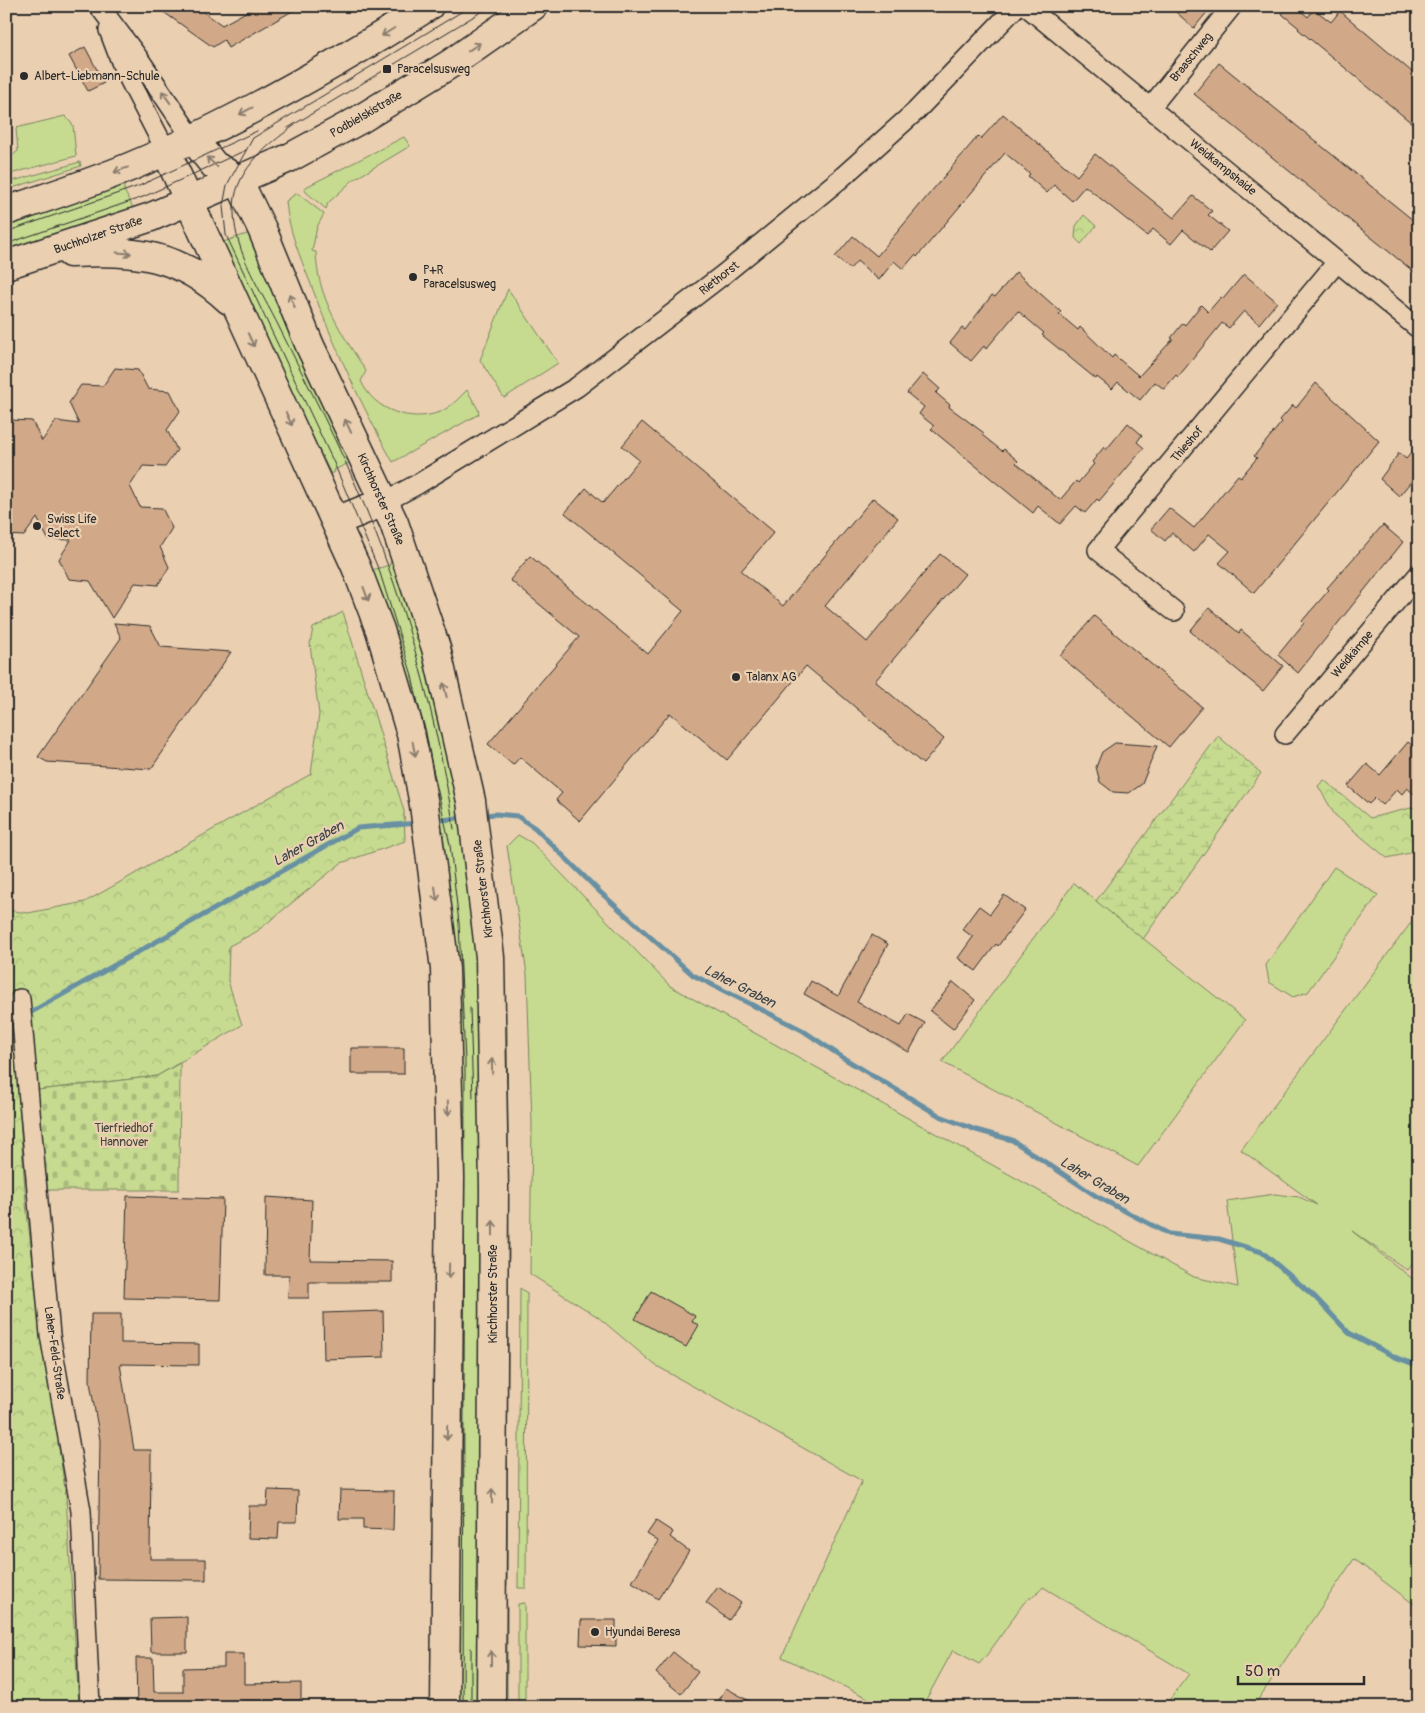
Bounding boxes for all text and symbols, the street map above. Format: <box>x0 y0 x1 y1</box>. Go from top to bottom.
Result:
one-way arrow <box>381 27 395 37</box>
street label: Braaschweg <box>1167 30 1216 85</box>
one-way arrow <box>467 42 481 52</box>
place label: Paracelsusweg <box>397 62 470 77</box>
marker: Paracelsusweg <box>381 63 393 75</box>
place label: Albert-Liebmann-Schule <box>34 69 160 84</box>
marker: Albert-Liebmann-Schule <box>18 70 30 82</box>
street label: Podbielskistraße <box>328 88 405 141</box>
one-way arrow <box>160 91 170 105</box>
one-way arrow <box>239 107 254 116</box>
street label: Weidkampshaide <box>1186 136 1259 199</box>
one-way arrow <box>206 156 219 168</box>
one-way arrow <box>114 166 129 175</box>
street label: Buchholzer Straße <box>52 213 144 258</box>
one-way arrow <box>116 248 132 257</box>
street label: Riethorst <box>696 258 742 299</box>
place label: P+R Paracelsusweg <box>423 263 496 292</box>
marker: P+R Paracelsusweg <box>407 271 419 283</box>
one-way arrow <box>286 294 296 309</box>
one-way arrow <box>247 332 256 347</box>
one-way arrow <box>285 411 294 426</box>
one-way arrow <box>343 419 353 434</box>
street label: Thieshof <box>1168 423 1207 466</box>
street label: Kirchhorster Straße <box>354 451 408 547</box>
place label: Swiss Life Select <box>47 512 97 541</box>
marker: Swiss Life Select <box>31 520 43 532</box>
one-way arrow <box>362 585 371 601</box>
street label: Weidkämpe <box>1328 628 1377 681</box>
place label: Talanx AG <box>746 670 797 685</box>
marker: Talanx AG <box>730 671 742 683</box>
one-way arrow <box>440 682 449 698</box>
one-way arrow <box>409 740 419 756</box>
water label: Laher Graben <box>270 817 347 870</box>
street label: Kirchhorster Straße <box>470 839 497 939</box>
one-way arrow <box>431 886 441 902</box>
water label: Laher Graben <box>701 961 779 1012</box>
one-way arrow <box>487 1058 497 1074</box>
one-way arrow <box>444 1100 453 1116</box>
park label: Tierfriedhof Hannover <box>94 1121 154 1150</box>
water label: Laher Graben <box>1057 1153 1134 1208</box>
one-way arrow <box>488 1220 498 1236</box>
street label: Kirchhorster Straße <box>486 1244 501 1343</box>
one-way arrow <box>444 1262 454 1279</box>
street label: Laher-Feld-Straße <box>41 1305 68 1401</box>
one-way arrow <box>442 1425 452 1441</box>
one-way arrow <box>487 1488 497 1504</box>
place label: Hyundai Beresa <box>605 1625 681 1640</box>
marker: Hyundai Beresa <box>589 1626 601 1638</box>
one-way arrow <box>486 1650 496 1666</box>
scale bar <box>1238 1653 1364 1685</box>
text: 50 m <box>1245 1662 1280 1681</box>

